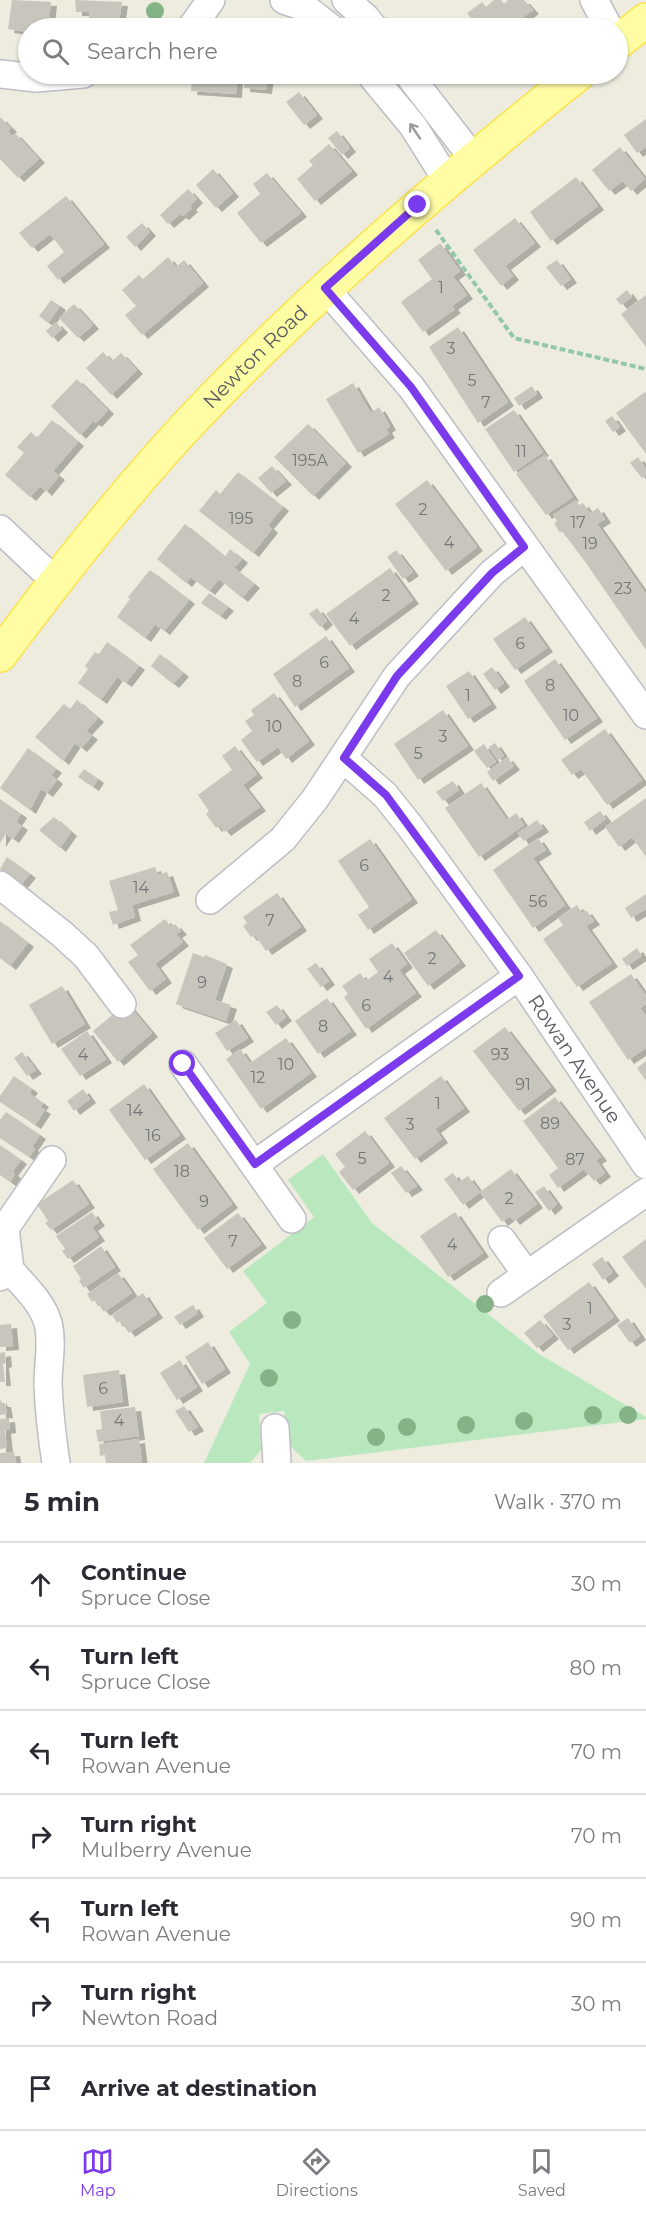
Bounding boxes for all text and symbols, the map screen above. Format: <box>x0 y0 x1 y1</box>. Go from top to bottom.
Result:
search box <box>18 18 628 84</box>
icon: search <box>39 35 72 68</box>
text: Search here <box>87 38 218 65</box>
one-way arrow <box>409 122 422 139</box>
route end <box>404 191 430 217</box>
house number: 1 <box>438 278 444 297</box>
street label: Newton Road <box>198 300 312 413</box>
house number: 3 <box>446 339 456 358</box>
house number: 5 <box>467 371 477 390</box>
house number: 7 <box>481 393 491 412</box>
house number: 11 <box>515 442 527 461</box>
house number: 195A <box>292 451 329 470</box>
house number: 2 <box>418 500 428 519</box>
house number: 195 <box>229 509 253 528</box>
house number: 17 <box>570 513 586 532</box>
house number: 4 <box>444 533 455 552</box>
house number: 19 <box>582 534 598 553</box>
house number: 23 <box>614 579 632 598</box>
house number: 2 <box>381 586 391 605</box>
house number: 4 <box>349 609 360 628</box>
house number: 6 <box>515 634 525 653</box>
house number: 6 <box>319 653 329 672</box>
house number: 8 <box>292 672 302 691</box>
house number: 8 <box>545 676 555 695</box>
house number: 1 <box>465 686 471 705</box>
house number: 10 <box>563 706 579 725</box>
house number: 10 <box>266 717 282 736</box>
house number: 3 <box>438 727 448 746</box>
house number: 5 <box>413 744 423 763</box>
house number: 6 <box>359 856 369 875</box>
house number: 14 <box>133 878 150 897</box>
house number: 56 <box>529 892 548 911</box>
house number: 7 <box>265 911 275 930</box>
house number: 2 <box>427 949 437 968</box>
house number: 4 <box>383 967 394 986</box>
house number: 9 <box>197 973 207 992</box>
street label: Rowan Avenue <box>523 990 626 1128</box>
house number: 6 <box>361 996 371 1015</box>
house number: 8 <box>318 1017 328 1036</box>
house number: 4 <box>78 1045 89 1064</box>
house number: 93 <box>491 1045 509 1064</box>
route start <box>169 1050 195 1076</box>
house number: 10 <box>278 1055 294 1074</box>
house number: 12 <box>251 1068 265 1087</box>
house number: 91 <box>515 1075 531 1094</box>
house number: 1 <box>435 1094 441 1113</box>
house number: 14 <box>127 1101 144 1120</box>
house number: 89 <box>540 1114 560 1133</box>
house number: 3 <box>405 1115 415 1134</box>
house number: 16 <box>145 1126 161 1145</box>
house number: 5 <box>357 1149 367 1168</box>
house number: 87 <box>565 1150 585 1169</box>
house number: 18 <box>174 1162 190 1181</box>
house number: 2 <box>504 1189 514 1208</box>
house number: 9 <box>199 1192 209 1211</box>
house number: 7 <box>228 1232 238 1251</box>
house number: 4 <box>447 1235 458 1254</box>
house number: 1 <box>587 1299 593 1318</box>
house number: 3 <box>562 1315 572 1334</box>
house number: 6 <box>98 1379 108 1398</box>
house number: 4 <box>114 1411 125 1430</box>
text: 5 min <box>24 1486 100 1518</box>
text: Walk · 370 m <box>494 1490 622 1514</box>
text: Continue <box>81 1559 187 1586</box>
icon: ahead <box>24 1568 57 1601</box>
text: 30 m <box>571 1572 622 1596</box>
text: Spruce Close <box>81 1586 211 1610</box>
text: Turn left <box>81 1643 179 1670</box>
icon: left <box>24 1652 57 1685</box>
text: 80 m <box>570 1656 622 1680</box>
text: Spruce Close <box>81 1670 211 1694</box>
text: Turn left <box>81 1727 179 1754</box>
icon: left <box>24 1736 57 1769</box>
text: 70 m <box>571 1740 622 1764</box>
text: Rowan Avenue <box>81 1754 231 1778</box>
text: Turn right <box>81 1811 196 1838</box>
icon: right <box>24 1820 57 1853</box>
text: 70 m <box>571 1824 622 1848</box>
text: Mulberry Avenue <box>81 1838 252 1862</box>
text: Turn left <box>81 1895 179 1922</box>
icon: left <box>24 1904 57 1937</box>
text: 90 m <box>570 1908 622 1932</box>
text: Rowan Avenue <box>81 1922 231 1946</box>
text: Turn right <box>81 1979 196 2006</box>
icon: right <box>24 1988 57 2021</box>
text: 30 m <box>571 1992 622 2016</box>
text: Newton Road <box>81 2006 218 2030</box>
icon: arrive <box>24 2072 57 2105</box>
text: Arrive at destination <box>81 2075 317 2102</box>
tab: Map <box>80 2145 116 2200</box>
tab: Directions <box>276 2145 358 2200</box>
tab: Saved <box>518 2145 566 2200</box>

